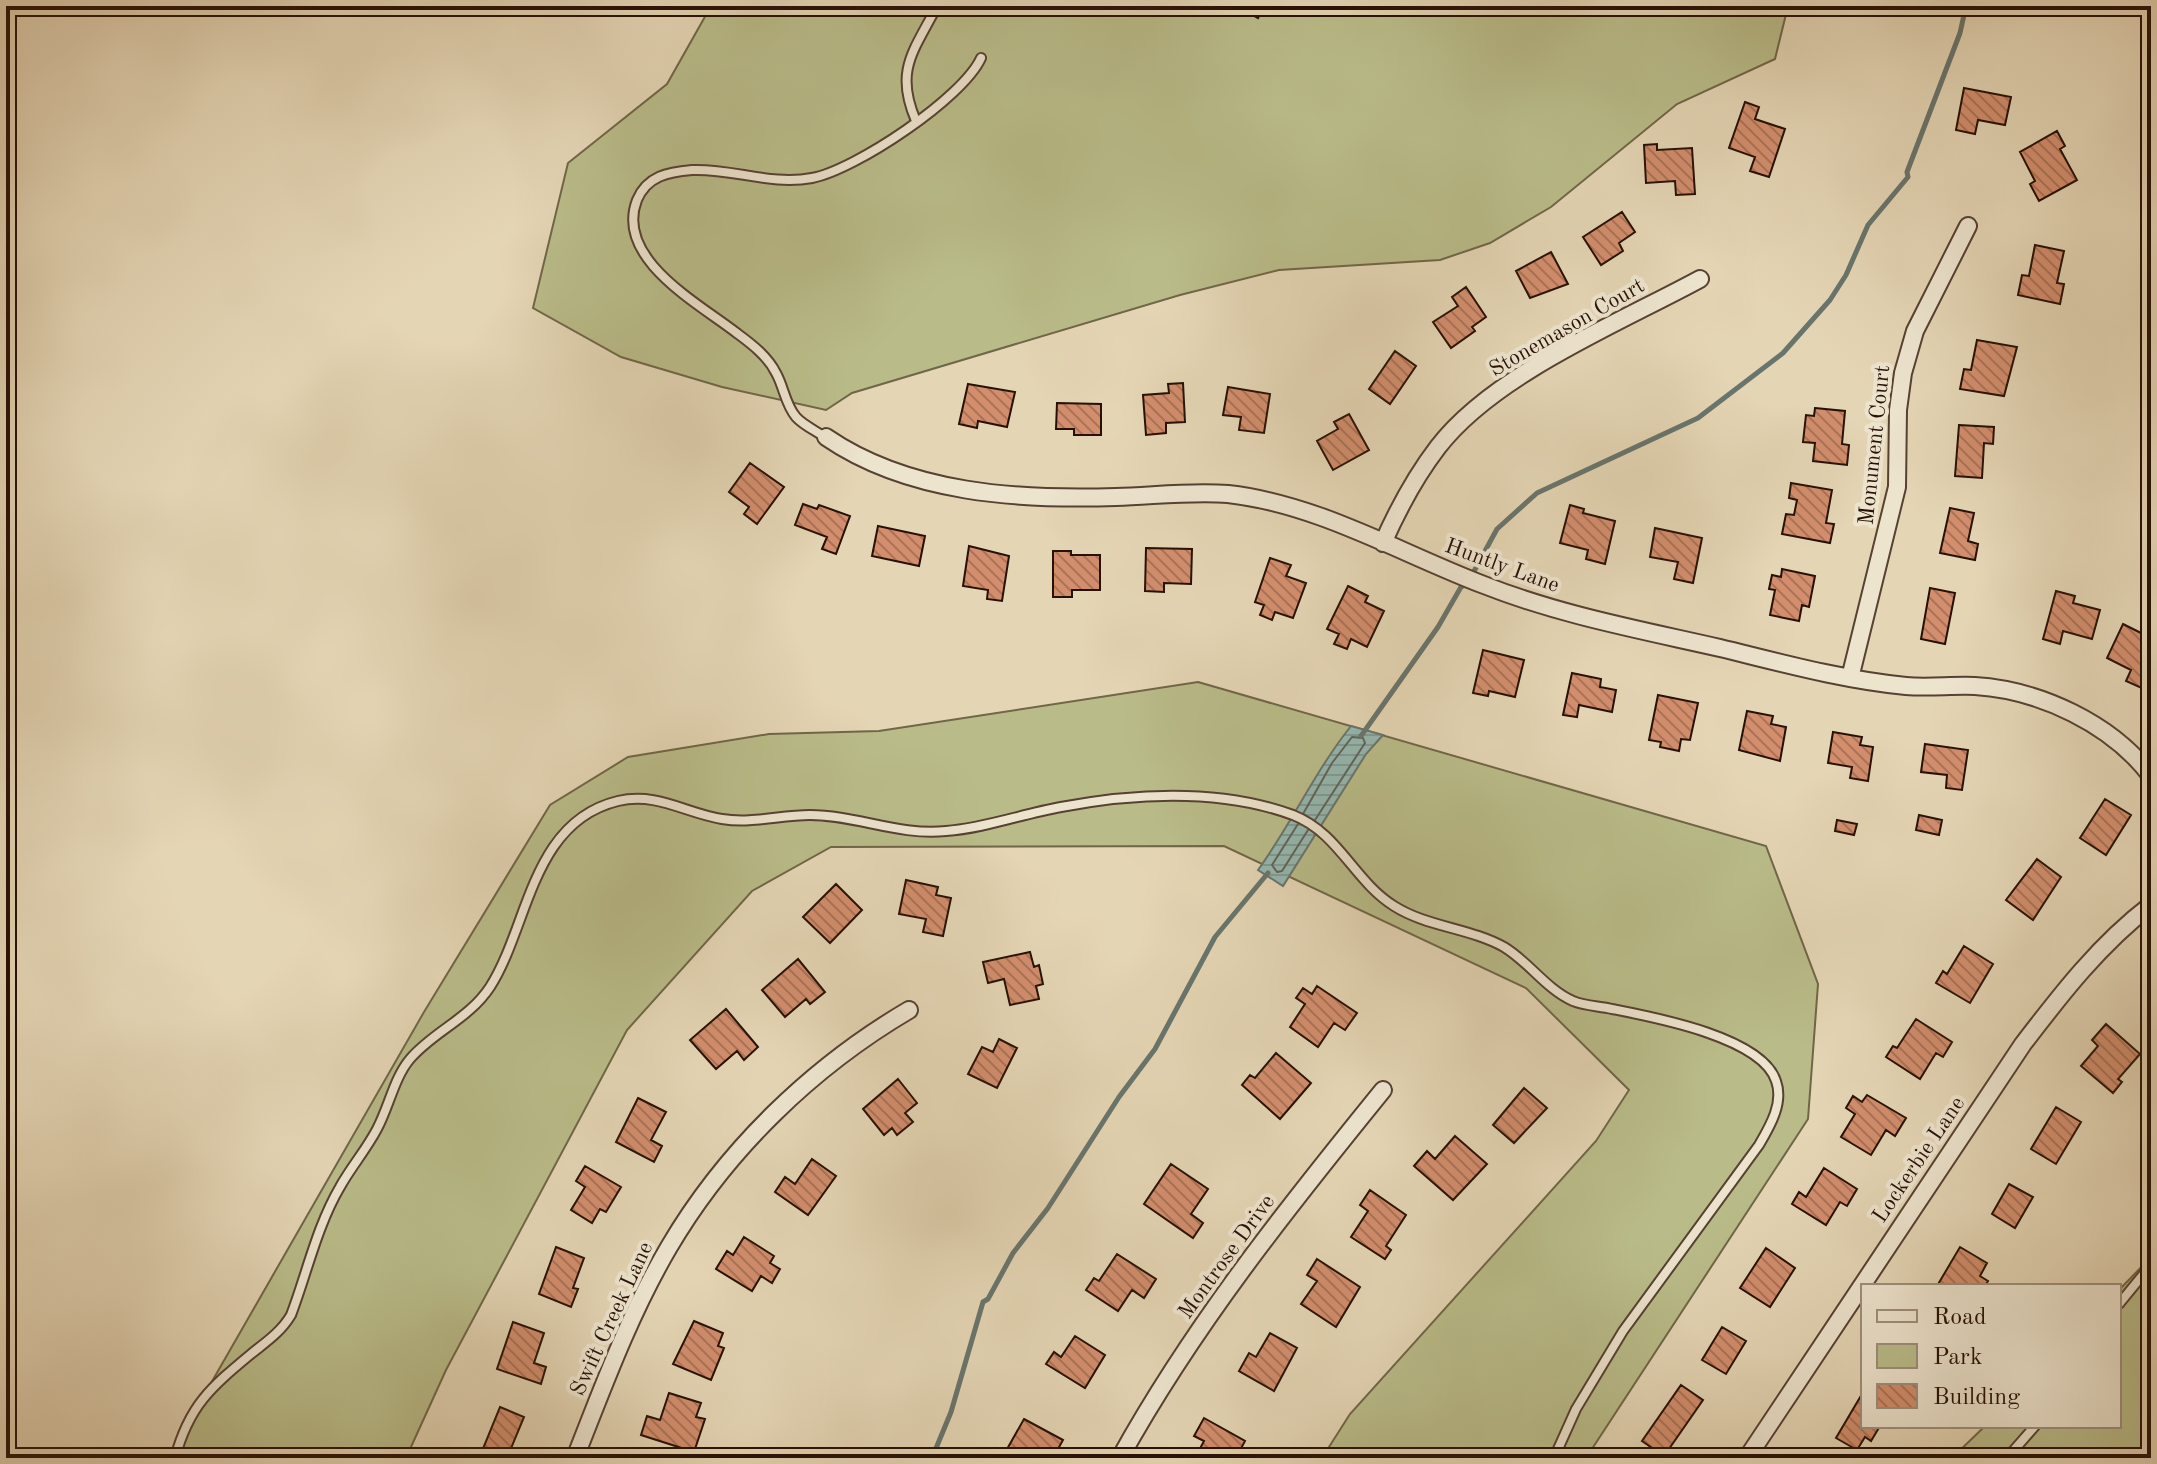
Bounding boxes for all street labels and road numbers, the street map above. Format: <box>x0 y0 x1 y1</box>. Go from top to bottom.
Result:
street label: Stonemason Court <box>1486 275 1648 381</box>
street label: Monument Court <box>1856 364 1894 526</box>
street label: Huntly Lane <box>1442 535 1562 597</box>
street label: Lockerbie Lane <box>1869 1093 1969 1227</box>
street label: Montrose Drive <box>1175 1191 1279 1323</box>
street label: Swift Creek Lane <box>567 1239 657 1399</box>

